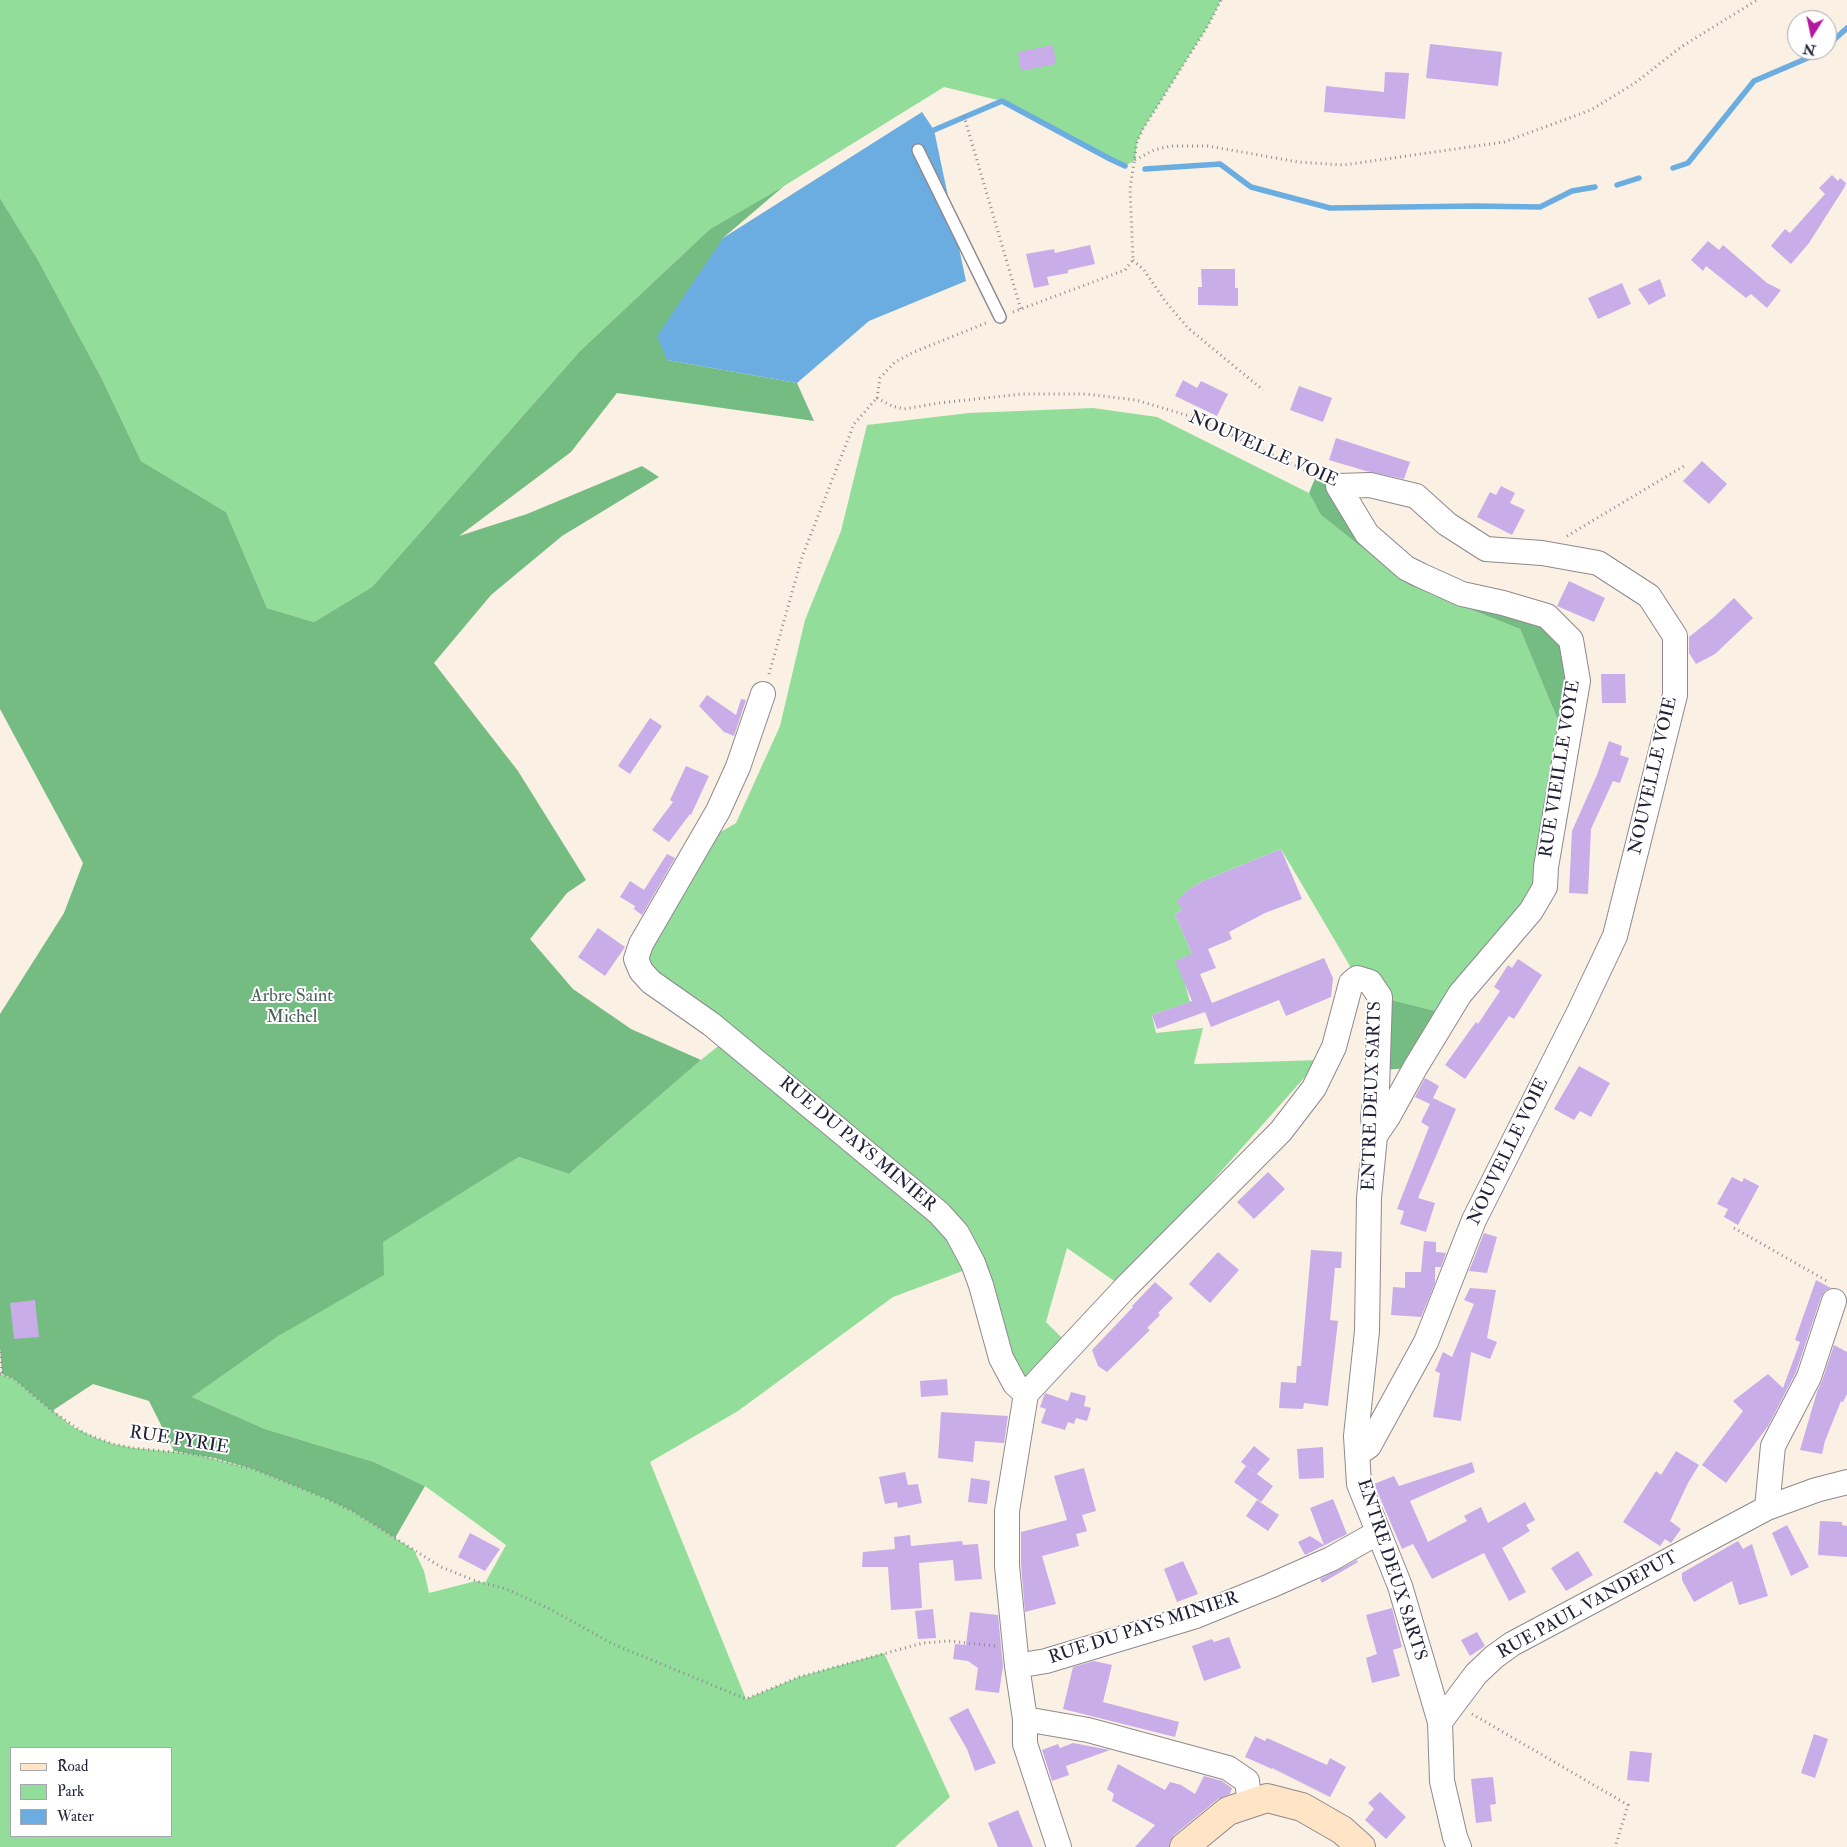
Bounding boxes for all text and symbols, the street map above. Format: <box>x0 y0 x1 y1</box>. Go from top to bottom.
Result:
north arrow <box>1787 10 1837 60</box>
text: N <box>1802 40 1817 59</box>
street label: NOUVELLE VOIE <box>1185 407 1341 493</box>
street label: RUE VIEILLE VOYE <box>1536 679 1586 859</box>
street label: NOUVELLE VOIE <box>1625 695 1683 857</box>
park label: Arbre Saint Michel <box>251 986 333 1028</box>
street label: ENTRE DEUX SARTS <box>1359 1001 1387 1191</box>
street label: RUE DU PAYS MINIER <box>774 1073 940 1217</box>
street label: NOUVELLE VOIE <box>1464 1075 1554 1229</box>
street label: RUE PYRIE <box>128 1422 230 1460</box>
street label: ENTRE DEUX SARTS <box>1351 1476 1431 1664</box>
street label: RUE PAUL VANDEPUT <box>1494 1547 1682 1665</box>
street label: RUE DU PAYS MINIER <box>1046 1588 1242 1670</box>
legend <box>10 1747 172 1837</box>
text: Road <box>57 1757 88 1776</box>
text: Park <box>57 1782 84 1801</box>
text: Water <box>57 1807 94 1826</box>

